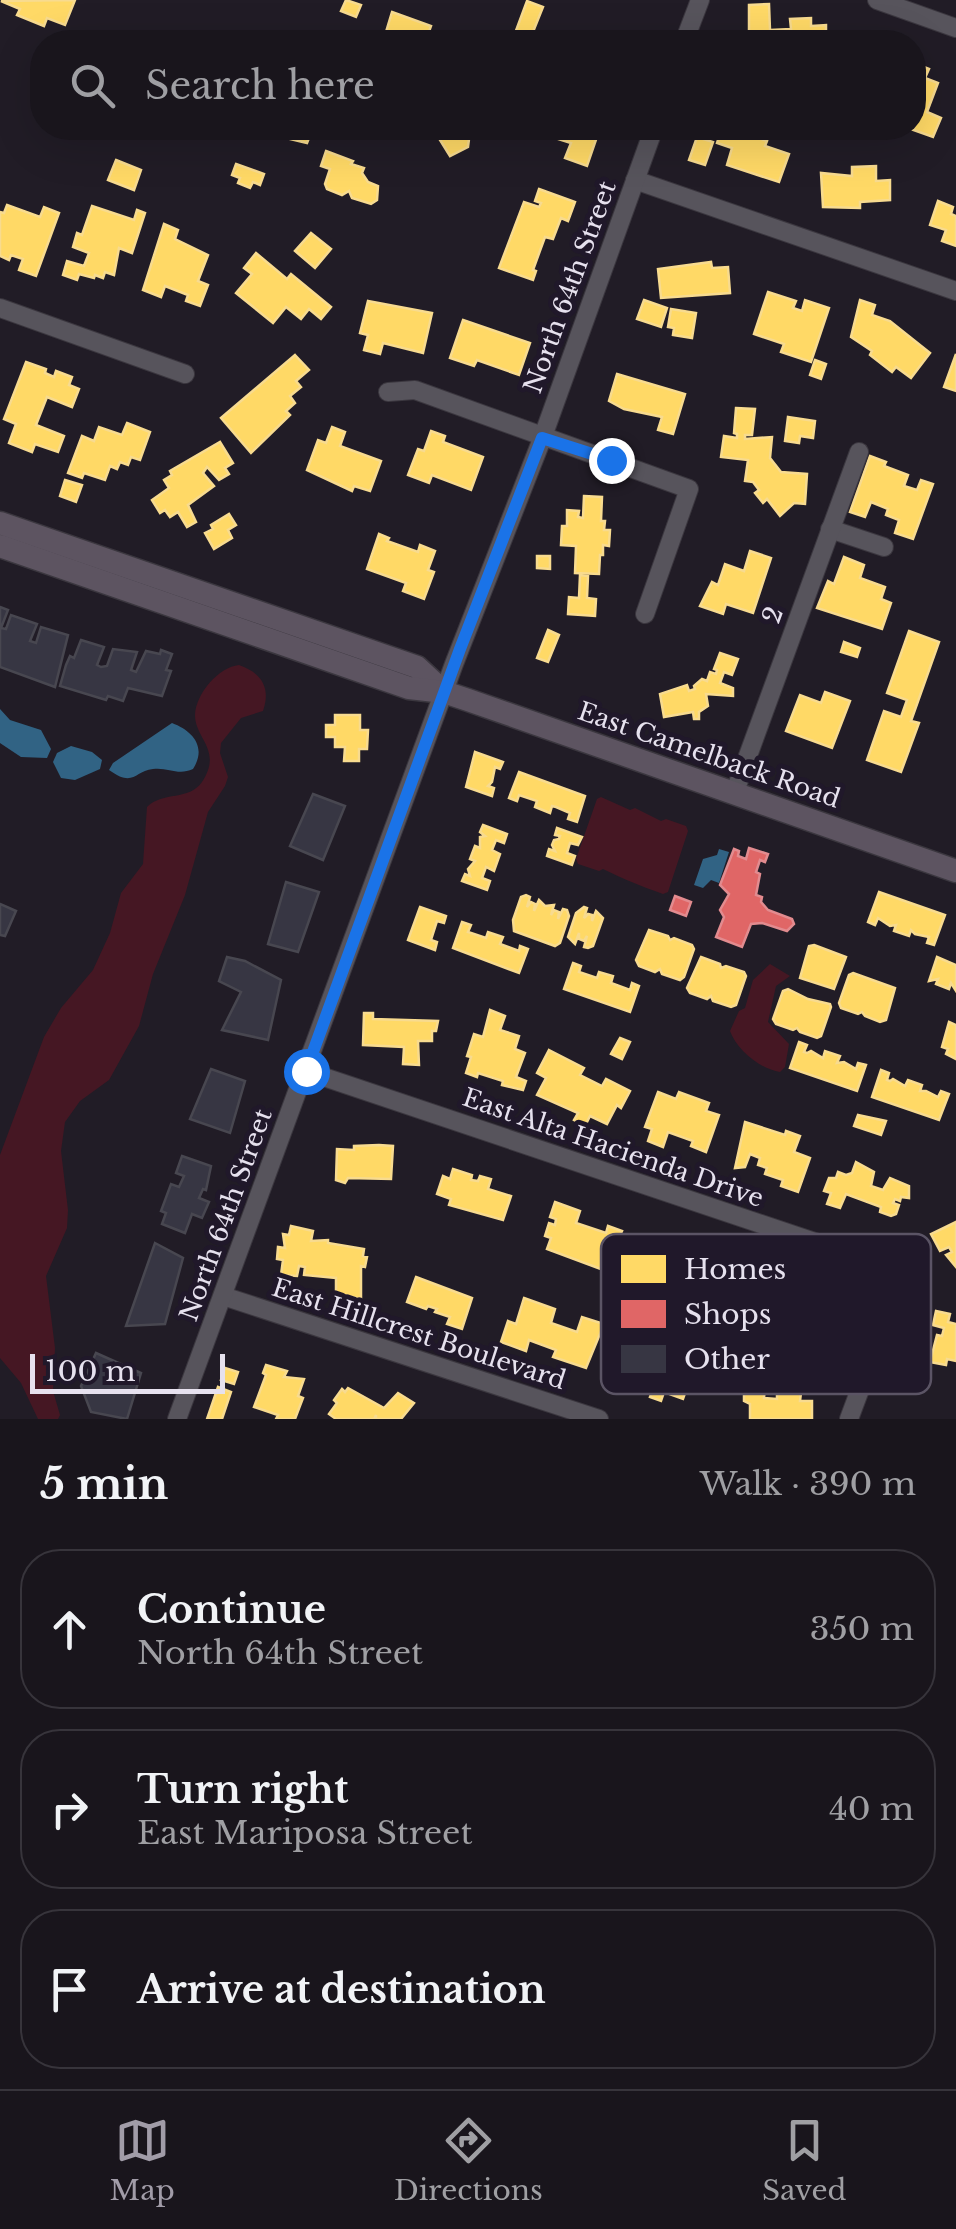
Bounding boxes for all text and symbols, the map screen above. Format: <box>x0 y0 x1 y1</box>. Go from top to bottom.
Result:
search box <box>30 30 926 140</box>
icon: search <box>65 58 120 113</box>
text: Search here <box>145 62 375 109</box>
street label: North 64th Street <box>517 176 623 397</box>
route end <box>589 438 635 484</box>
street label: 2 <box>756 602 790 628</box>
street label: East Camelback Road <box>574 695 844 815</box>
route start <box>284 1049 330 1095</box>
street label: East Alta Hacienda Drive <box>458 1082 768 1214</box>
street label: North 64th Street <box>173 1104 279 1325</box>
legend <box>601 1234 931 1394</box>
text: Homes <box>684 1252 786 1287</box>
street label: East Hillcrest Boulevard <box>268 1272 570 1396</box>
text: Shops <box>684 1297 771 1332</box>
text: Other <box>684 1342 770 1377</box>
scale bar <box>30 1349 225 1394</box>
text: 100 m <box>45 1354 136 1389</box>
text: 5 min <box>40 1458 168 1510</box>
text: Walk · 390 m <box>700 1464 916 1504</box>
text: Continue <box>137 1586 326 1633</box>
icon: ahead <box>42 1602 97 1657</box>
text: 350 m <box>810 1609 914 1649</box>
text: North 64th Street <box>137 1633 423 1673</box>
text: Turn right <box>137 1766 348 1813</box>
icon: right <box>42 1782 97 1837</box>
text: 40 m <box>829 1789 914 1829</box>
text: East Mariposa Street <box>137 1813 473 1853</box>
icon: arrive <box>42 1962 97 2017</box>
text: Arrive at destination <box>137 1966 546 2013</box>
tab: Map <box>110 2113 175 2208</box>
tab: Directions <box>394 2113 543 2208</box>
tab: Saved <box>762 2113 846 2208</box>

